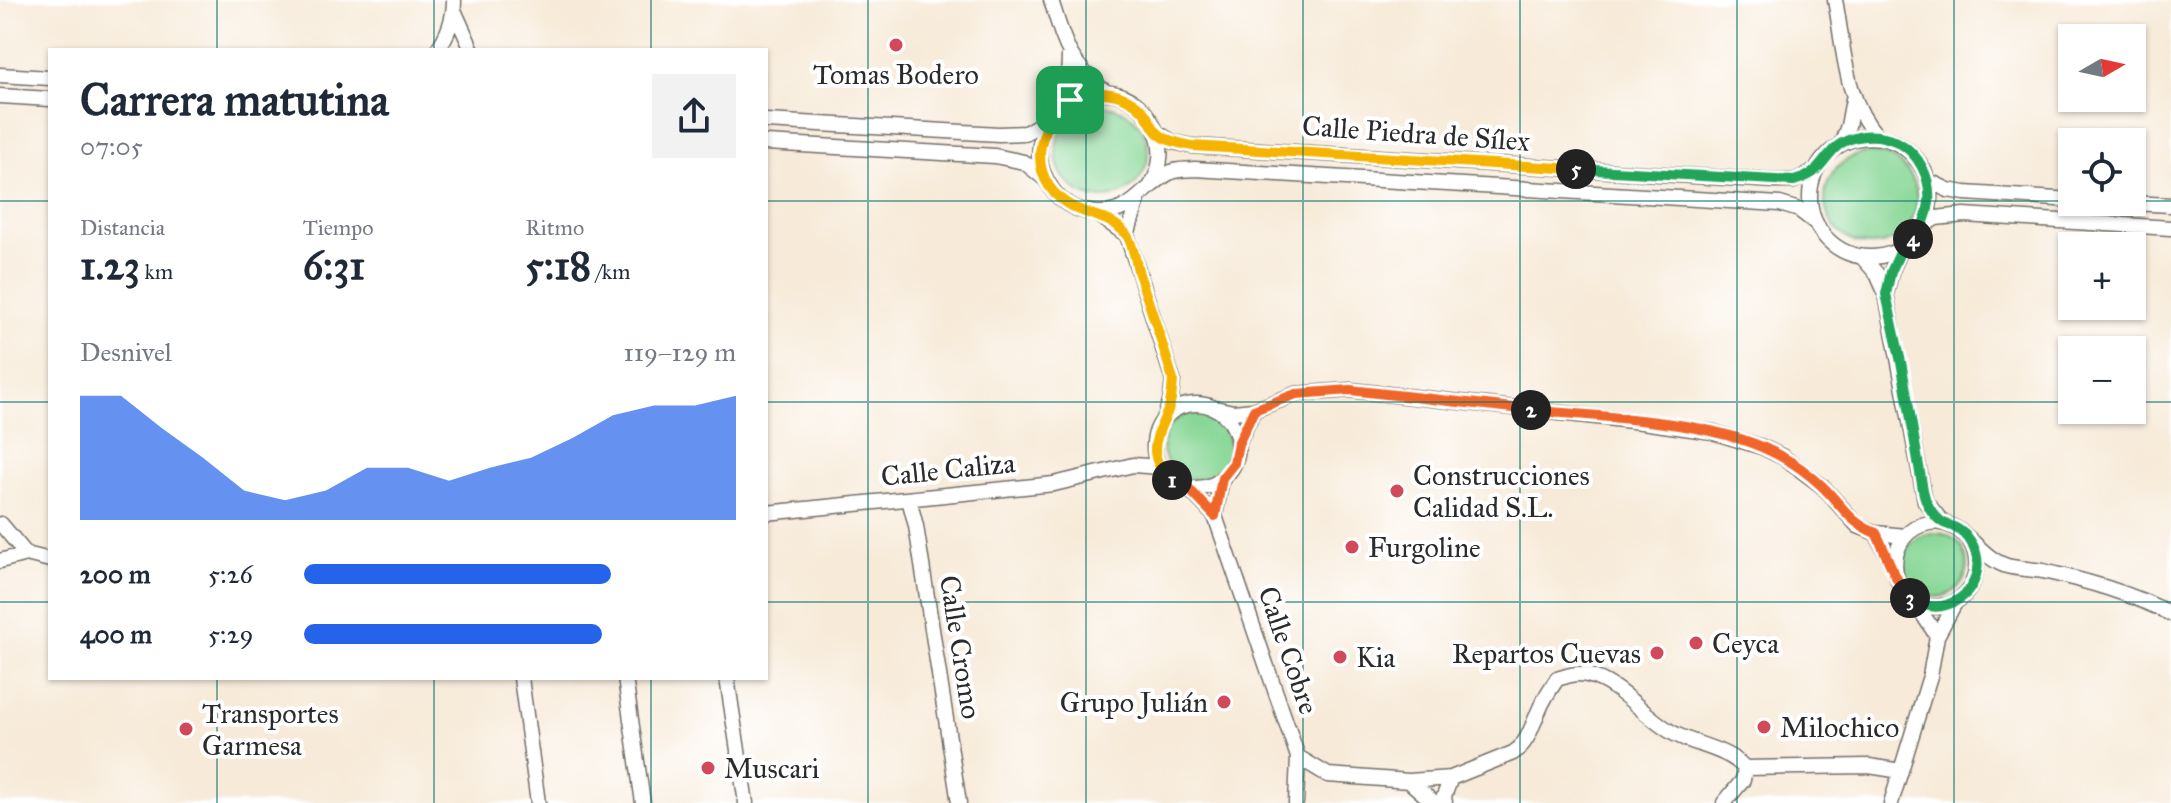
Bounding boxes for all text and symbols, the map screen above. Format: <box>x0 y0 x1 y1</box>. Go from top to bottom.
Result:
north arrow <box>2058 24 2146 112</box>
map controls <box>2058 24 2146 424</box>
marker: Tomas Bodero <box>887 36 905 54</box>
place label: Tomas Bodero <box>813 57 979 92</box>
pin <box>1036 66 1104 134</box>
text: Carrera matutina <box>80 73 389 127</box>
button: share <box>652 74 736 158</box>
icon: arrive <box>1048 78 1092 122</box>
street label: Calle Piedra de Sílex <box>1301 108 1532 159</box>
button: locate <box>2058 128 2146 216</box>
text: 07:05 <box>80 130 143 162</box>
pin: 5 <box>1556 149 1596 189</box>
text: 5 <box>1571 155 1581 182</box>
text: Distancia <box>80 214 165 241</box>
text: Tiempo <box>303 214 374 241</box>
text: Ritmo <box>525 214 584 241</box>
pin: 4 <box>1893 219 1933 259</box>
text: 4 <box>1907 225 1919 252</box>
button: + <box>2058 232 2146 320</box>
text: 1.23 <box>80 241 140 290</box>
text: 6:31 <box>303 241 365 290</box>
text: 5:18 <box>525 241 591 290</box>
text: km <box>140 258 173 285</box>
text: /km <box>591 258 630 285</box>
text: Desnivel <box>80 336 172 368</box>
text: 119–129 m <box>624 336 736 368</box>
button: − <box>2058 336 2146 424</box>
pin: 2 <box>1511 390 1551 430</box>
text: 2 <box>1526 396 1536 423</box>
street label: Calle Caliza <box>879 445 1017 494</box>
place label: Construcciones Calidad S.L. <box>1413 458 1590 525</box>
pin: 1 <box>1152 460 1192 500</box>
text: 1 <box>1168 466 1176 493</box>
marker: Construcciones Calidad S.L. <box>1388 482 1406 500</box>
place label: Furgoline <box>1368 530 1481 565</box>
marker: Furgoline <box>1343 538 1361 556</box>
text: 200 m <box>80 558 151 590</box>
text: 5:26 <box>208 558 253 590</box>
street label: Calle Cromo <box>932 573 989 721</box>
pin: 3 <box>1890 578 1930 618</box>
street label: Calle Cobre <box>1250 582 1327 719</box>
text: 3 <box>1906 584 1914 611</box>
text: 400 m <box>80 618 152 650</box>
text: 5:29 <box>208 618 253 650</box>
place label: Ceyca <box>1712 626 1779 661</box>
marker: Ceyca <box>1687 634 1705 652</box>
place label: Repartos Cuevas <box>1452 636 1641 671</box>
place label: Kia <box>1356 640 1396 675</box>
marker: Repartos Cuevas <box>1648 644 1666 662</box>
marker: Kia <box>1331 648 1349 666</box>
place label: Grupo Julián <box>1060 685 1208 720</box>
marker: Grupo Julián <box>1215 693 1233 711</box>
place label: Transportes Garmesa <box>202 696 339 763</box>
place label: Milochico <box>1780 710 1899 745</box>
marker: Milochico <box>1755 718 1773 736</box>
marker: Transportes Garmesa <box>177 720 195 738</box>
place label: Muscari <box>724 751 820 786</box>
marker: Muscari <box>699 759 717 777</box>

